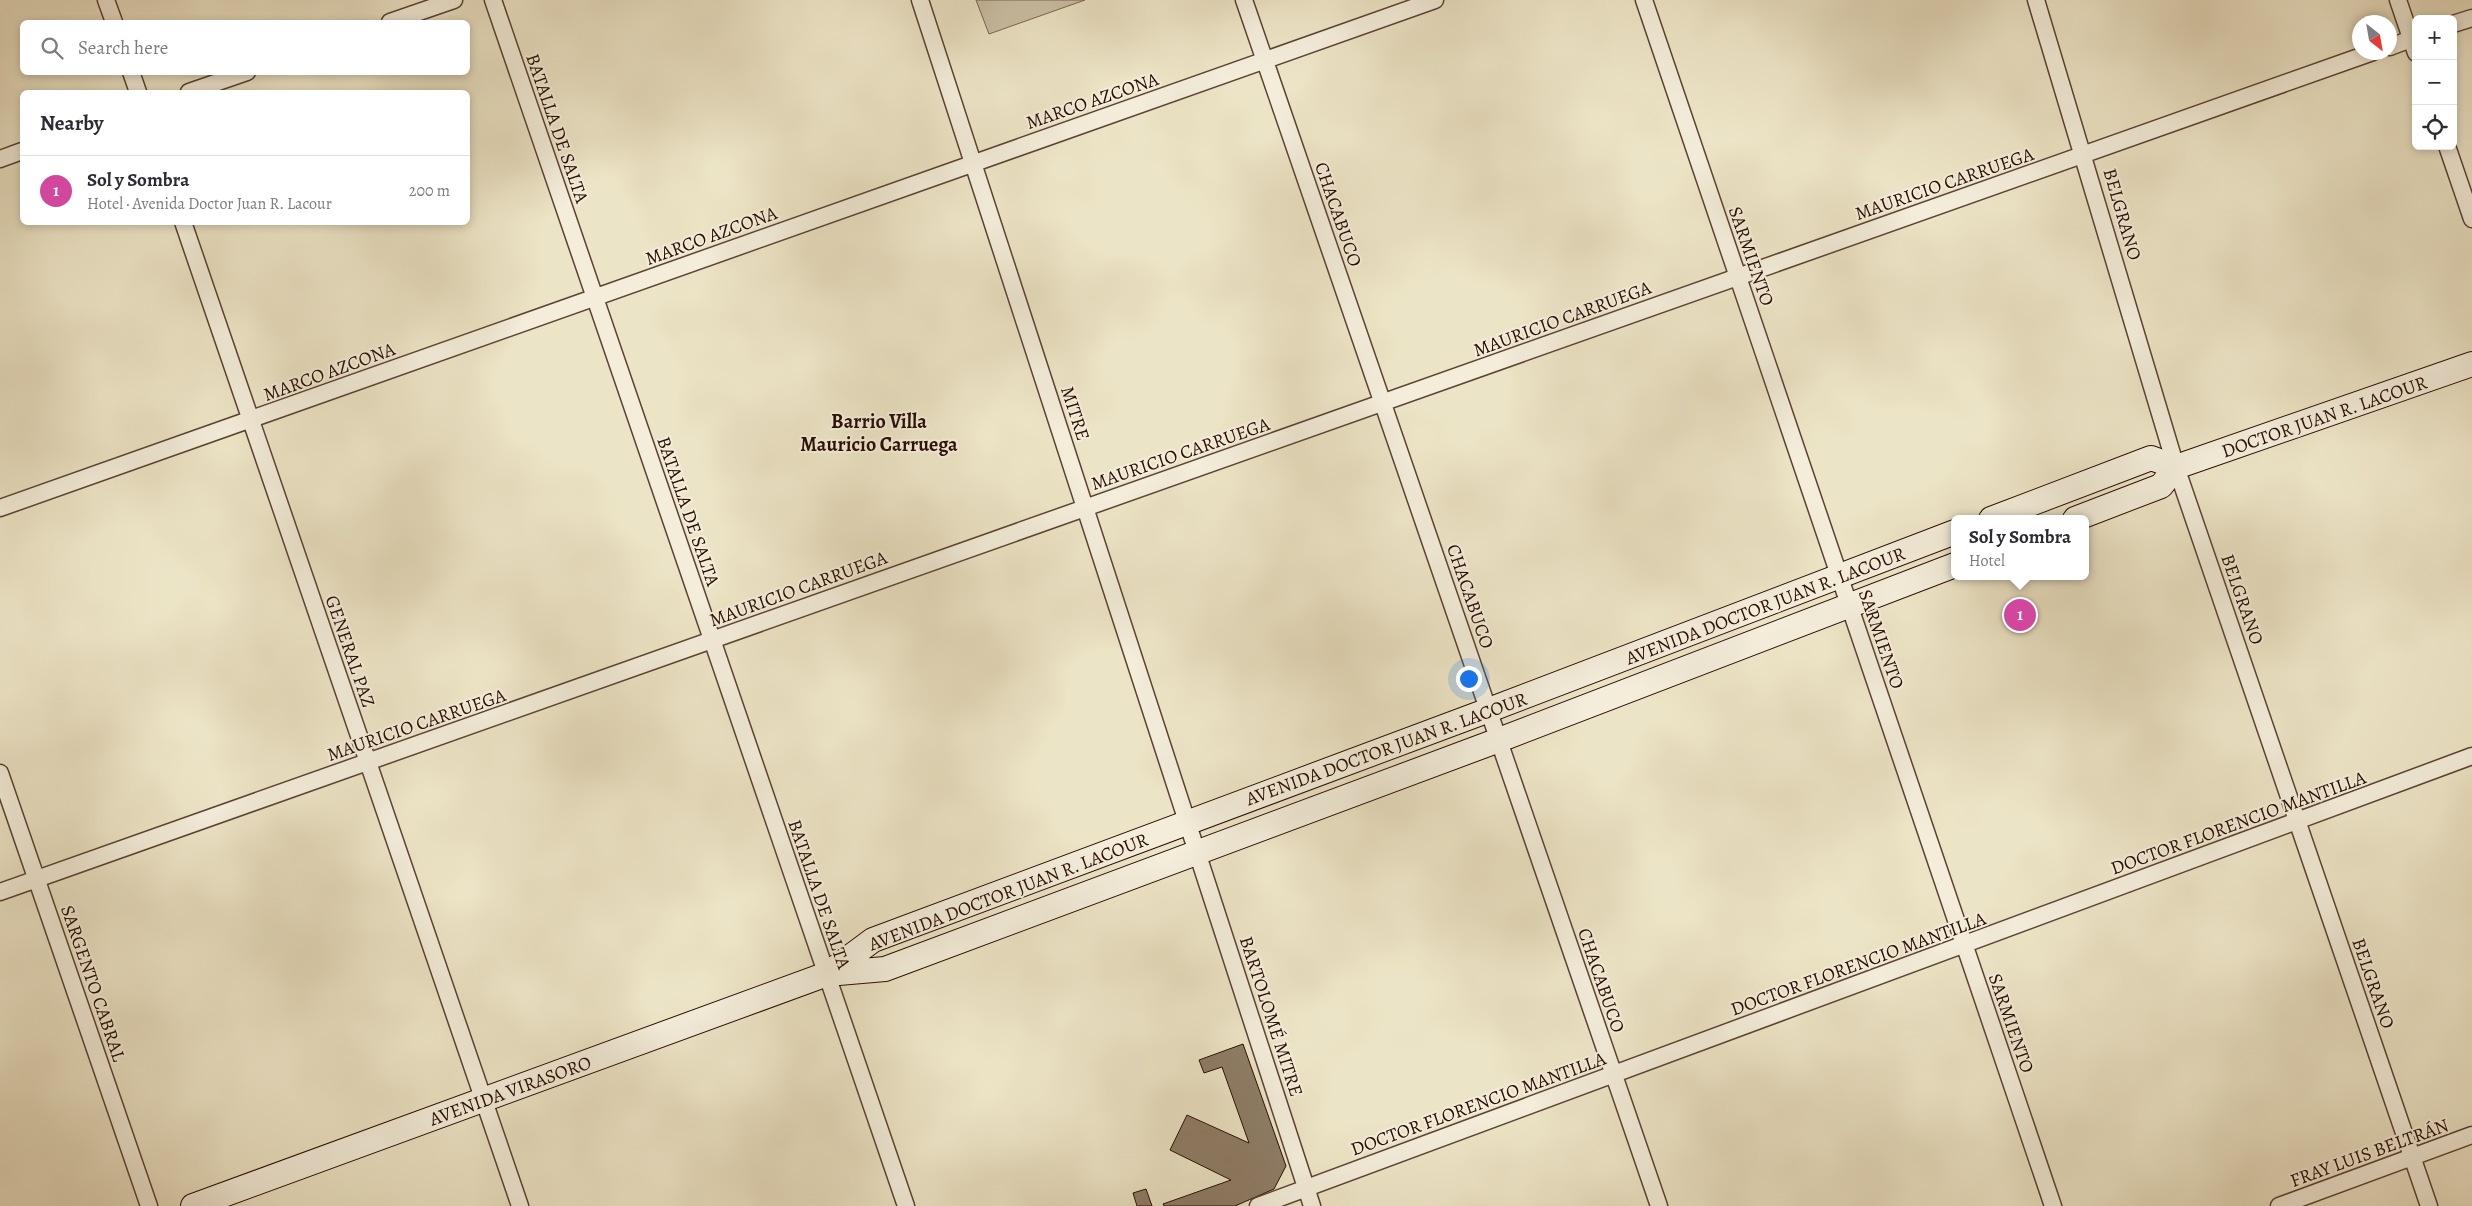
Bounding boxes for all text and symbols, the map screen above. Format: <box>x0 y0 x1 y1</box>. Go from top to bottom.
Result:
north arrow <box>2352 15 2397 60</box>
map controls <box>2412 15 2457 150</box>
button: + <box>2412 15 2457 60</box>
search box <box>20 20 470 75</box>
icon: search <box>38 34 66 62</box>
text: Search here <box>78 35 168 61</box>
street label: BATALLA DE SALTA <box>519 50 595 207</box>
button: − <box>2412 60 2457 105</box>
street label: MARCO AZCONA <box>1023 66 1163 136</box>
button: locate <box>2412 105 2457 150</box>
text: Nearby <box>40 109 103 137</box>
street label: MAURICIO CARRUEGA <box>1851 141 2038 227</box>
street label: CHACABUCO <box>1308 159 1368 270</box>
street label: BELGRANO <box>2097 165 2148 263</box>
text: Sol y Sombra <box>87 167 189 193</box>
text: 1 <box>53 180 59 202</box>
text: 200 m <box>409 180 450 202</box>
text: Hotel · Avenida Doctor Juan R. Lacour <box>87 193 332 215</box>
street label: MARCO AZCONA <box>642 200 782 272</box>
street label: SARMIENTO <box>1722 203 1780 310</box>
street label: MAURICIO CARRUEGA <box>1470 274 1656 363</box>
street label: MARCO AZCONA <box>260 336 400 408</box>
street label: DOCTOR JUAN R. LACOUR <box>2218 369 2431 464</box>
street label: MITRE <box>1054 383 1096 444</box>
district label: Barrio Villa Mauricio Carruega <box>800 408 958 458</box>
street label: MAURICIO CARRUEGA <box>1087 411 1274 497</box>
street label: BATALLA DE SALTA <box>650 433 726 590</box>
popup <box>1951 515 2089 580</box>
text: Sol y Sombra <box>1969 524 2071 550</box>
street label: AVENIDA DOCTOR JUAN R. LACOUR <box>1621 540 1909 672</box>
street label: CHACABUCO <box>1440 541 1500 652</box>
street label: MAURICIO CARRUEGA <box>706 544 892 633</box>
text: Hotel <box>1969 550 2005 572</box>
street label: BELGRANO <box>2214 550 2270 648</box>
street label: SARMIENTO <box>1852 586 1910 693</box>
street label: GENERAL PAZ <box>319 592 381 711</box>
pin: 1 <box>2004 596 2036 634</box>
your location <box>1456 666 1482 692</box>
street label: MAURICIO CARRUEGA <box>323 682 510 768</box>
street label: AVENIDA DOCTOR JUAN R. LACOUR <box>1241 686 1531 812</box>
street label: DOCTOR FLORENCIO MANTILLA <box>2107 764 2370 881</box>
street label: BATALLA DE SALTA <box>781 816 857 973</box>
street label: AVENIDA DOCTOR JUAN R. LACOUR <box>864 826 1152 958</box>
street label: SARGENTO CABRAL <box>54 902 132 1065</box>
street label: DOCTOR FLORENCIO MANTILLA <box>1727 905 1990 1022</box>
street label: CHACABUCO <box>1571 925 1631 1036</box>
street label: BARTOLOMÉ MITRE <box>1233 933 1309 1100</box>
street label: BELGRANO <box>2345 934 2401 1032</box>
street label: SARMIENTO <box>1982 970 2040 1077</box>
street label: DOCTOR FLORENCIO MANTILLA <box>1347 1045 1610 1162</box>
street label: AVENIDA VIRASORO <box>425 1050 595 1133</box>
street label: FRAY LUIS BELTRÁN <box>2286 1112 2453 1194</box>

